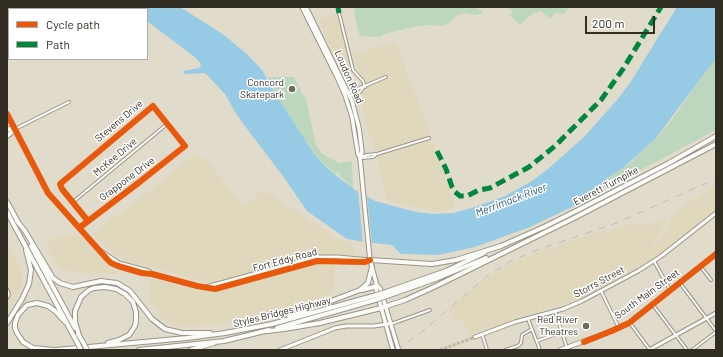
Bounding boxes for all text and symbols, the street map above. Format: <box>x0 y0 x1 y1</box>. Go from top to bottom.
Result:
legend <box>8 8 148 60</box>
scale bar <box>587 8 657 34</box>
text: 200 m <box>592 16 624 30</box>
text: Cycle path <box>46 17 100 31</box>
text: Path <box>46 37 70 51</box>
street label: Loudon Road <box>332 49 366 105</box>
place label: Concord Skatepark <box>240 77 284 100</box>
marker: Concord Skatepark <box>287 84 297 94</box>
street label: Stevens Drive <box>93 97 145 145</box>
street label: McKee Drive <box>91 135 139 179</box>
street label: Grappone Drive <box>97 154 157 204</box>
street label: Everett Turnpike <box>571 164 641 208</box>
water label: Merrimack River <box>474 180 548 220</box>
street label: Fort Eddy Road <box>252 246 318 274</box>
street label: Storrs Street <box>571 264 627 300</box>
street label: South Main Street <box>612 266 682 322</box>
street label: Styles Bridges Highway <box>232 294 332 330</box>
place label: Red River Theatres <box>537 314 578 338</box>
marker: Red River Theatres <box>581 321 591 331</box>

